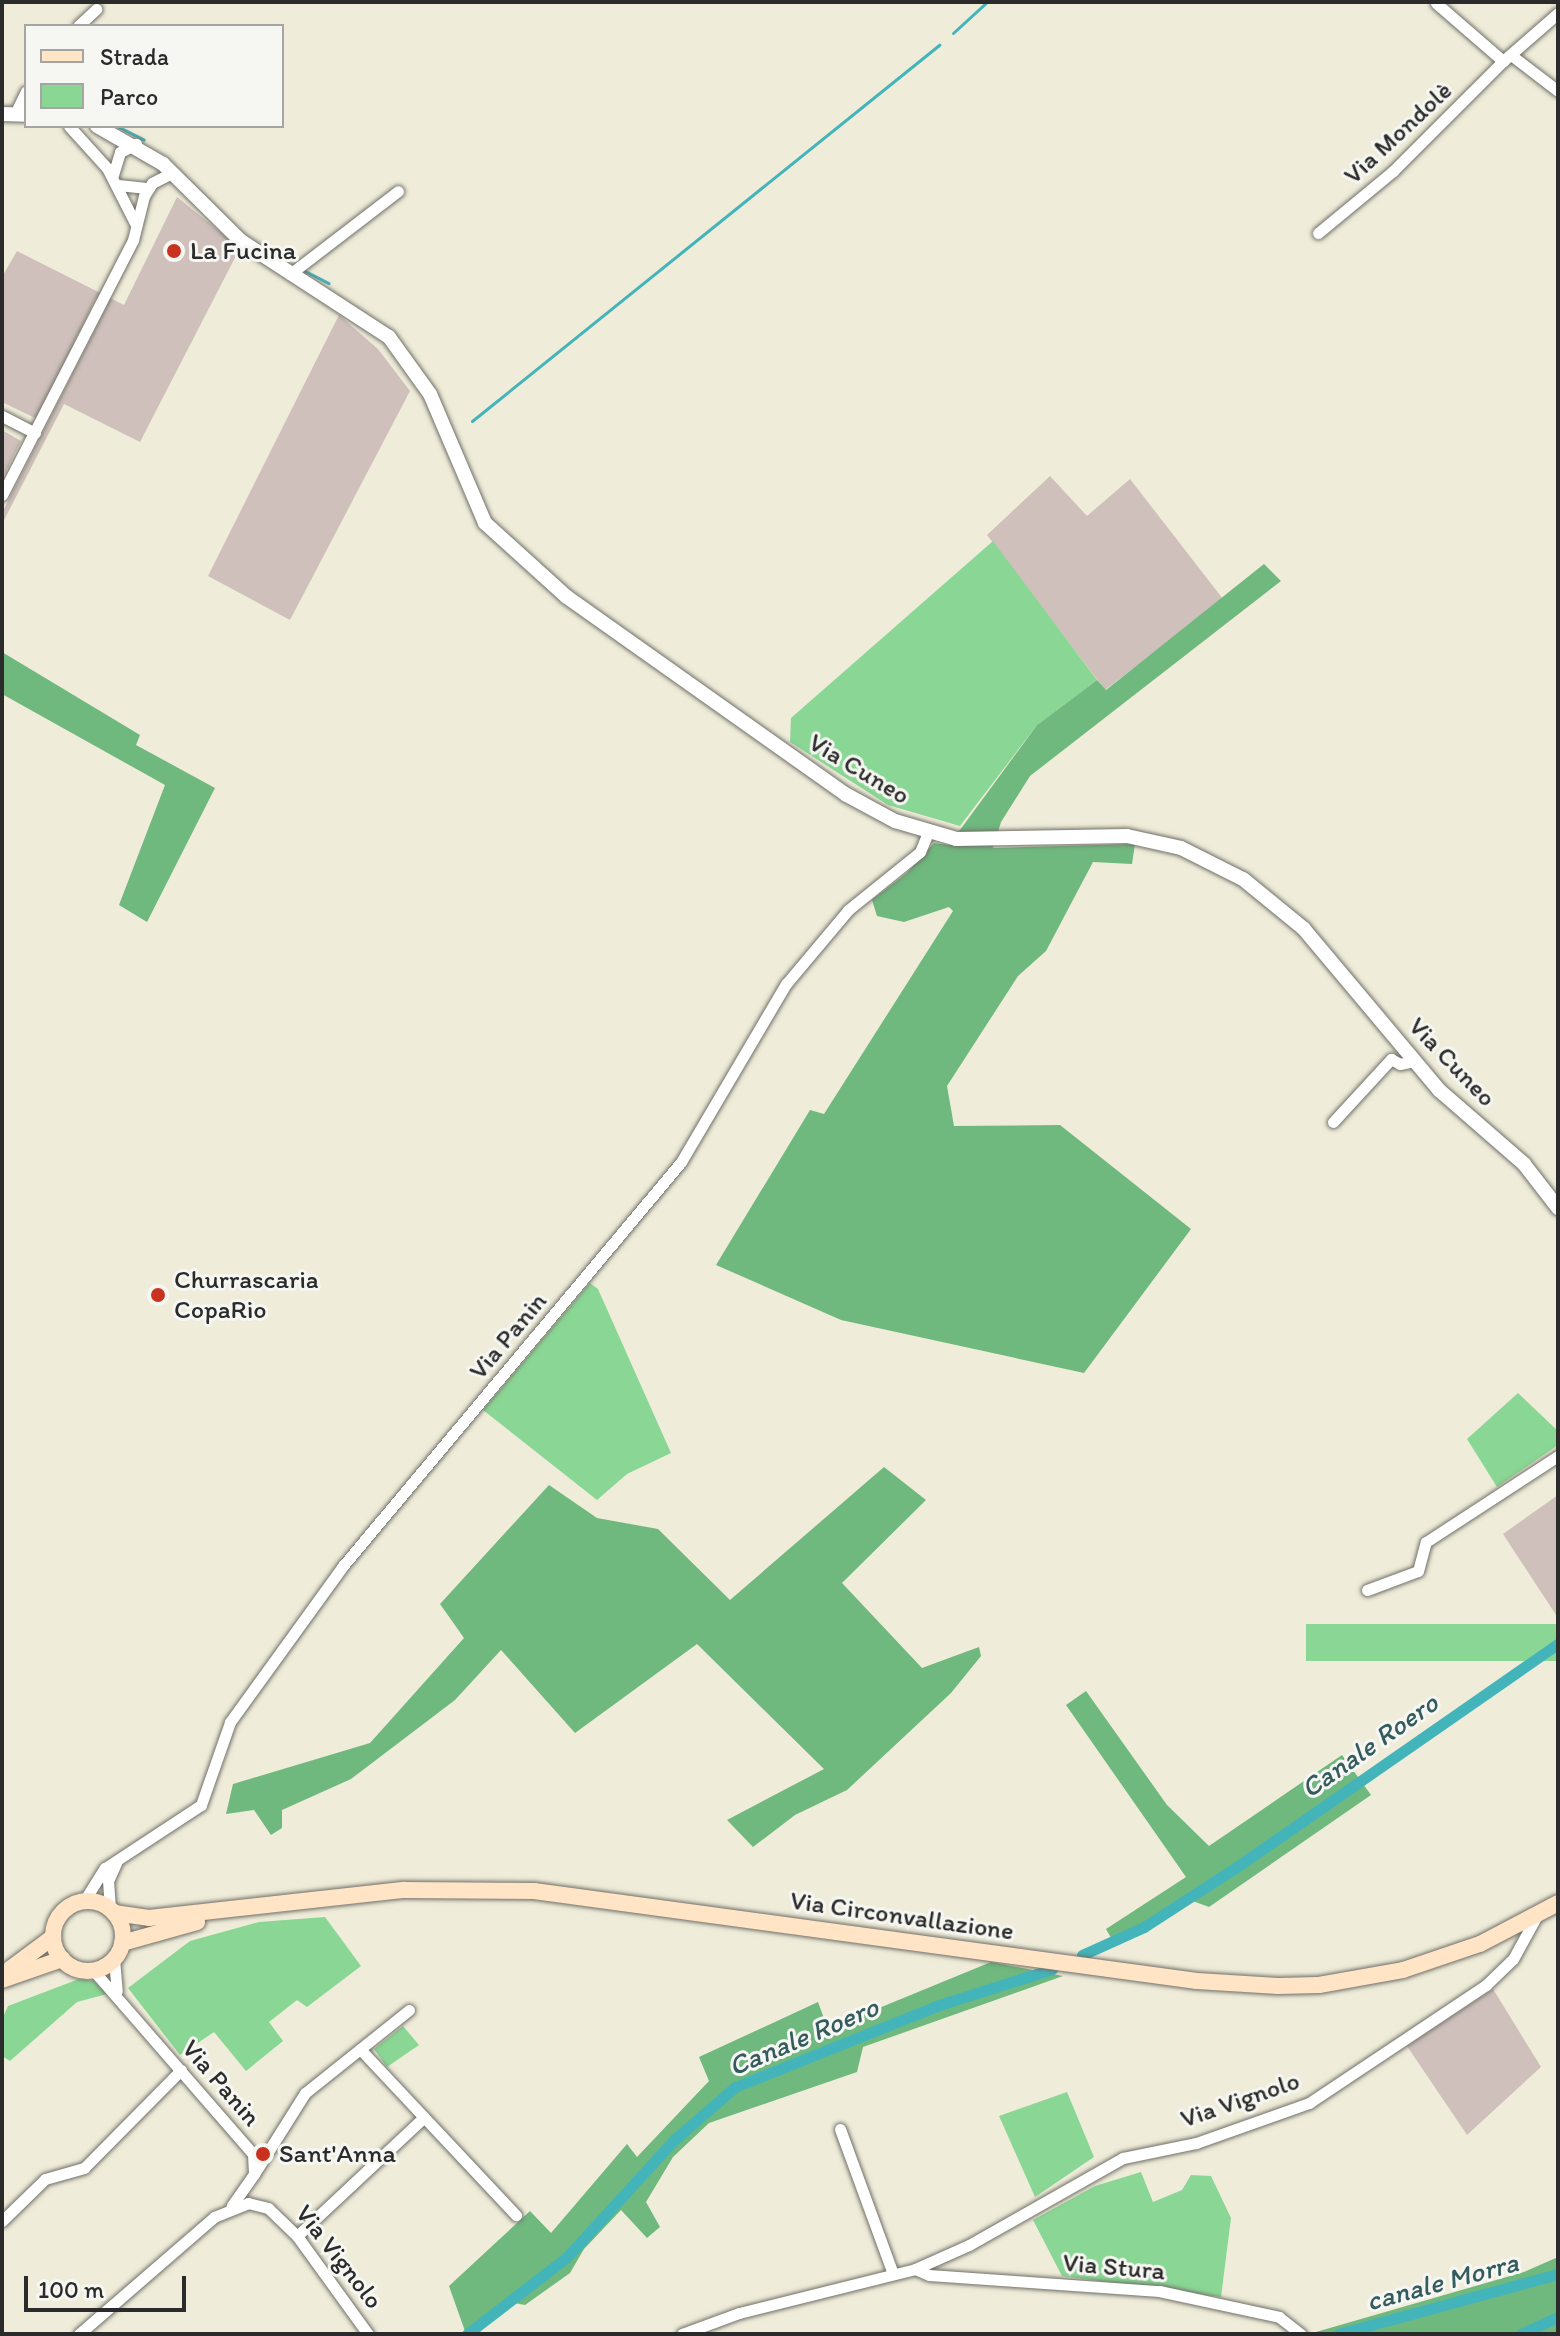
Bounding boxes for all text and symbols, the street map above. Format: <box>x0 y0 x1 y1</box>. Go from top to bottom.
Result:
legend <box>24 24 284 128</box>
text: Strada <box>100 42 169 71</box>
street label: Via Mondolè <box>1338 75 1458 191</box>
text: Parco <box>100 82 158 111</box>
place label: La Fucina <box>190 235 296 267</box>
marker: La Fucina <box>165 242 183 260</box>
street label: Via Cuneo <box>803 727 915 811</box>
street label: Via Cuneo <box>1402 1011 1502 1113</box>
place label: Churrascaria CopaRio <box>174 1264 319 1326</box>
marker: Churrascaria CopaRio <box>149 1286 167 1304</box>
street label: Via Panin <box>463 1286 553 1386</box>
water label: Canale Roero <box>1294 1685 1444 1805</box>
street label: Via Circonvallazione <box>788 1885 1016 1947</box>
water label: Canale Roero <box>723 1989 883 2083</box>
street label: Via Panin <box>175 2034 267 2132</box>
street label: Via Vignolo <box>1177 2065 1303 2135</box>
place label: Sant'Anna <box>279 2138 396 2170</box>
marker: Sant'Anna <box>254 2145 272 2163</box>
street label: Via Vignolo <box>289 2199 389 2315</box>
water label: canale Morra <box>1362 2245 1522 2317</box>
street label: Via Stura <box>1062 2247 1166 2287</box>
scale bar <box>28 2260 190 2310</box>
text: 100 m <box>38 2275 104 2304</box>

